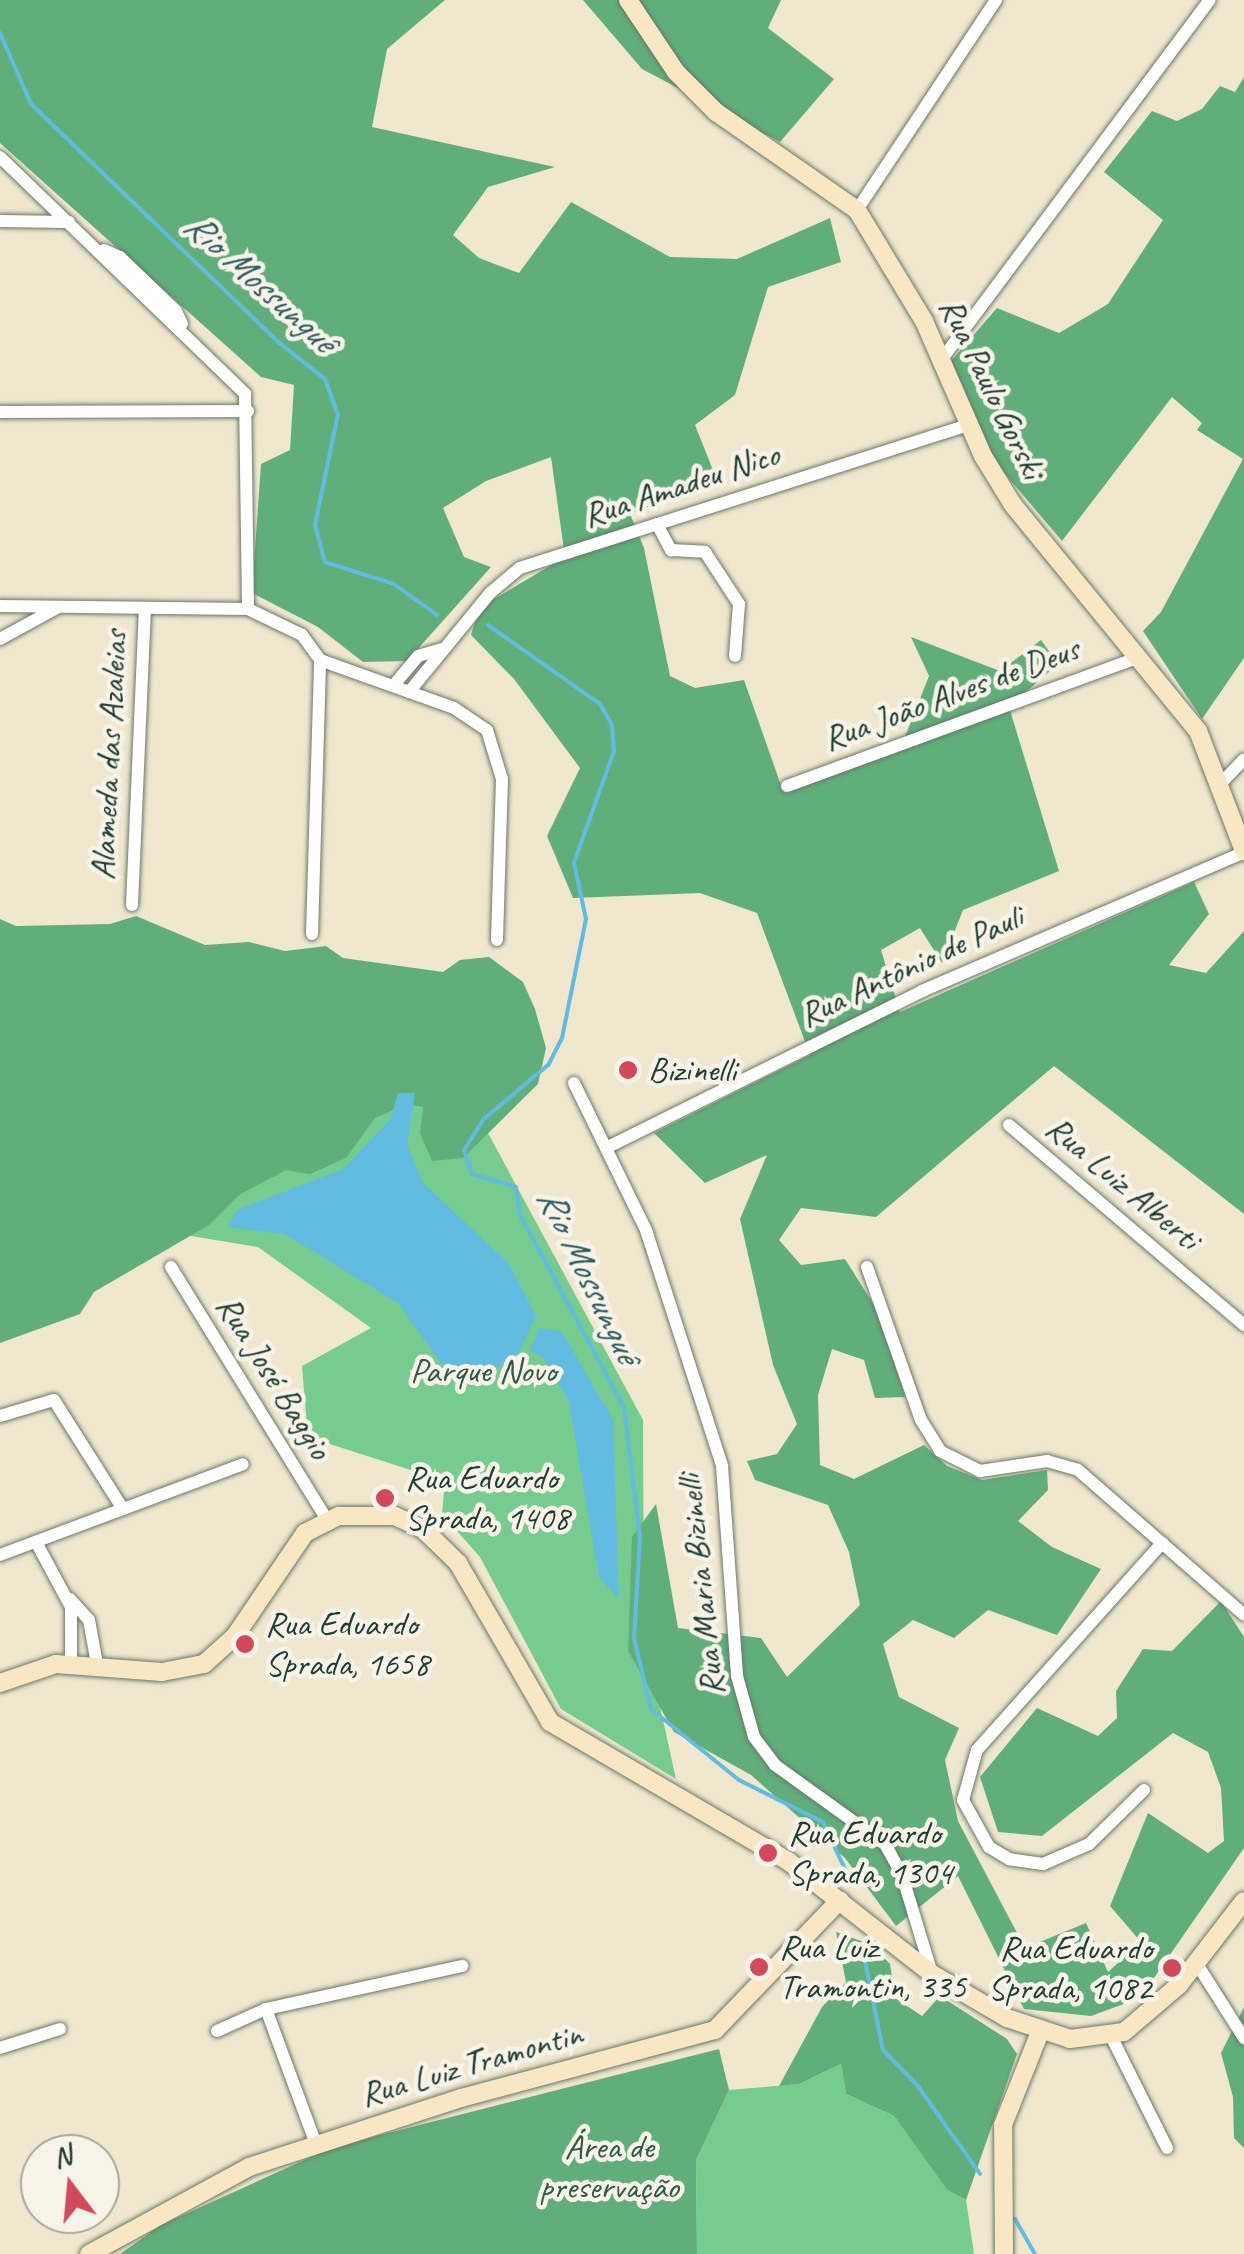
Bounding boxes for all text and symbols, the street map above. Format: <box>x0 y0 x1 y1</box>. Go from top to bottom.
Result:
water label: Rio Mossunguê <box>175 202 345 362</box>
street label: Rua Paulo Gorski <box>930 291 1054 485</box>
street label: Rua Amadeu Nico <box>577 433 785 537</box>
street label: Alameda das Azaleias <box>81 627 137 883</box>
street label: Rua João Alves de Deus <box>817 628 1085 760</box>
street label: Rua Antônio de Pauli <box>792 896 1030 1036</box>
place label: Bizinelli <box>648 1049 736 1091</box>
marker: Bizinelli <box>617 1059 639 1081</box>
street label: Rua Luiz Alberti <box>1038 1107 1208 1259</box>
water label: Rio Mossunguê <box>527 1181 651 1369</box>
street label: Rua José Baggio <box>207 1287 341 1467</box>
park label: Parque Novo <box>410 1350 556 1392</box>
place label: Rua Eduardo Sprada, 1408 <box>405 1457 569 1539</box>
street label: Rua Maria Bizinelli <box>668 1472 734 1698</box>
marker: Rua Eduardo Sprada, 1408 <box>374 1487 396 1509</box>
place label: Rua Eduardo Sprada, 1658 <box>265 1603 429 1685</box>
marker: Rua Eduardo Sprada, 1658 <box>234 1633 256 1655</box>
place label: Rua Eduardo Sprada, 1304 <box>788 1812 952 1894</box>
marker: Rua Eduardo Sprada, 1304 <box>757 1842 779 1864</box>
place label: Rua Luiz Tramontin, 335 <box>779 1926 966 2008</box>
place label: Rua Eduardo Sprada, 1082 <box>988 1927 1152 2009</box>
marker: Rua Luiz Tramontin, 335 <box>748 1956 770 1978</box>
marker: Rua Eduardo Sprada, 1082 <box>1161 1957 1183 1979</box>
street label: Rua Luiz Tramontin <box>355 2012 587 2116</box>
park label: Área de preservação <box>539 2126 679 2208</box>
north arrow <box>20 2134 120 2234</box>
text: N <box>49 2137 75 2176</box>

